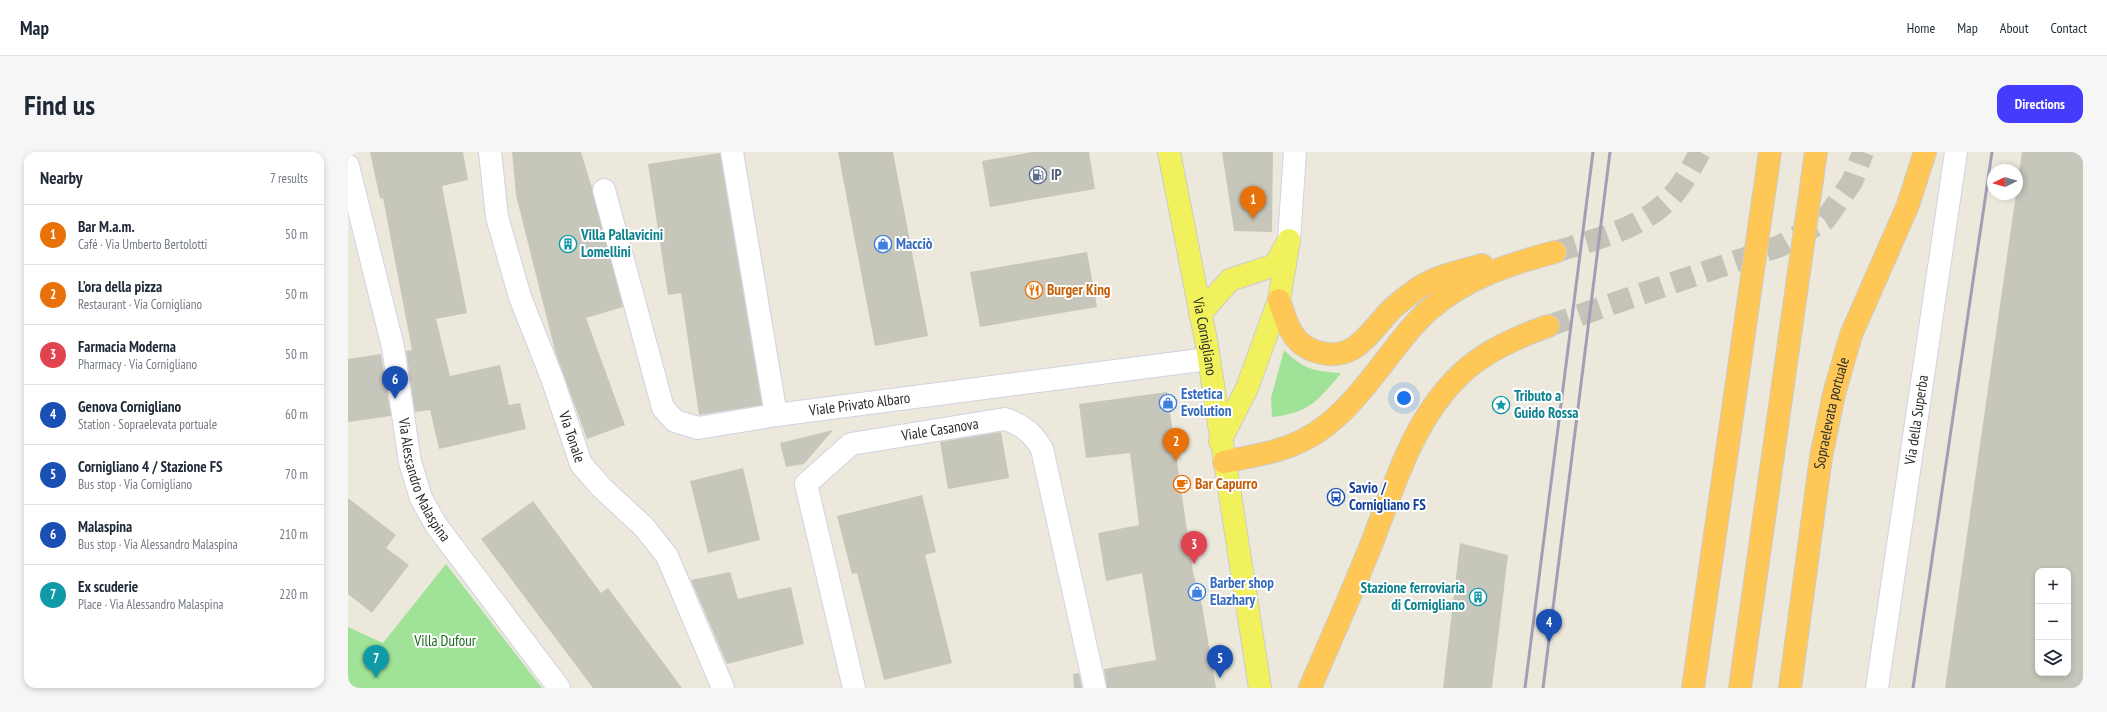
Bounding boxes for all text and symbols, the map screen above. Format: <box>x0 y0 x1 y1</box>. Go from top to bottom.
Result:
text: Map <box>20 16 49 40</box>
text: Home <box>1907 19 1935 37</box>
text: Map <box>1957 19 1978 37</box>
text: About <box>2000 19 2029 37</box>
text: Contact <box>2051 19 2087 37</box>
button: Directions <box>1997 85 2083 123</box>
text: Find us <box>24 86 95 123</box>
north arrow <box>1987 164 2023 200</box>
fuel station icon: IP <box>1028 165 1048 185</box>
place label: IP <box>1051 165 1062 184</box>
text: Nearby <box>40 167 83 189</box>
text: 7 results <box>270 170 308 187</box>
pin: 1 <box>1240 186 1266 219</box>
text: Bar M.a.m. <box>78 217 135 236</box>
place label: Villa Pallavicini Lomellini <box>580 225 663 261</box>
text: 1 <box>50 226 56 243</box>
text: 50 m <box>285 226 308 243</box>
building icon: Villa Pallavicini Lomellini <box>558 234 578 254</box>
shop icon: Macciò <box>873 234 893 254</box>
place label: Macciò <box>896 234 933 253</box>
text: Café · Via Umberto Bertolotti <box>78 236 207 253</box>
text: L'ora della pizza <box>78 277 162 296</box>
restaurant icon: Burger King <box>1024 280 1044 300</box>
place label: Burger King <box>1047 280 1111 299</box>
text: 2 <box>50 286 56 303</box>
text: 50 m <box>285 286 308 303</box>
street label: Via Cornigliano <box>1189 295 1221 377</box>
text: Restaurant · Via Cornigliano <box>78 296 202 313</box>
text: Farmacia Moderna <box>78 337 176 356</box>
text: 3 <box>50 346 56 363</box>
text: 50 m <box>285 346 308 363</box>
street label: Sopraelevata portuale <box>1809 355 1853 470</box>
text: Pharmacy · Via Cornigliano <box>78 356 197 373</box>
pin: 6 <box>382 366 408 399</box>
street label: Via della Superba <box>1900 374 1932 467</box>
place label: Estetica Evolution <box>1181 384 1232 420</box>
place label: Tributo a Guido Rossa <box>1514 386 1578 422</box>
street label: Viale Privato Albaro <box>807 388 911 420</box>
your location <box>1394 388 1414 408</box>
shop icon: Estetica Evolution <box>1158 393 1178 413</box>
place icon: Tributo a Guido Rossa <box>1491 395 1511 415</box>
text: Genova Cornigliano <box>78 397 181 416</box>
text: 4 <box>50 406 56 423</box>
text: 60 m <box>285 406 308 423</box>
street label: Via Tonale <box>555 408 590 465</box>
street label: Viale Casanova <box>899 413 980 445</box>
text: Station · Sopraelevata portuale <box>78 416 217 433</box>
street label: Via Alessandro Malaspina <box>394 416 455 545</box>
pin: 2 <box>1163 428 1189 461</box>
text: Cornigliano 4 / Stazione FS <box>78 457 223 476</box>
text: 5 <box>50 466 56 483</box>
text: 70 m <box>285 466 308 483</box>
cafe icon: Bar Capurro <box>1172 474 1192 494</box>
place label: Bar Capurro <box>1195 474 1258 493</box>
text: Bus stop · Via Cornigliano <box>78 476 192 493</box>
place label: Savio / Cornigliano FS <box>1349 478 1426 514</box>
bus stop icon: Savio / Cornigliano FS <box>1326 487 1346 507</box>
text: Malaspina <box>78 517 132 536</box>
text: 6 <box>50 526 56 543</box>
text: 210 m <box>279 526 308 543</box>
pin: 3 <box>1181 531 1207 564</box>
text: Bus stop · Via Alessandro Malaspina <box>78 536 238 553</box>
map controls <box>2035 568 2071 676</box>
button: + <box>2035 568 2071 604</box>
place label: Barber shop Elazhary <box>1210 573 1274 609</box>
text: Ex scuderie <box>78 577 138 596</box>
place label: Stazione ferroviaria di Cornigliano <box>1361 578 1465 614</box>
shop icon: Barber shop Elazhary <box>1187 582 1207 602</box>
text: 7 <box>50 586 56 603</box>
text: 220 m <box>279 586 308 603</box>
building icon: Stazione ferroviaria di Cornigliano <box>1468 587 1488 607</box>
text: Place · Via Alessandro Malaspina <box>78 596 224 613</box>
button: − <box>2035 604 2071 640</box>
pin: 4 <box>1536 609 1562 642</box>
park label: Villa Dufour <box>413 631 477 650</box>
button: layers <box>2035 640 2071 676</box>
pin: 7 <box>363 645 389 678</box>
pin: 5 <box>1207 645 1233 678</box>

